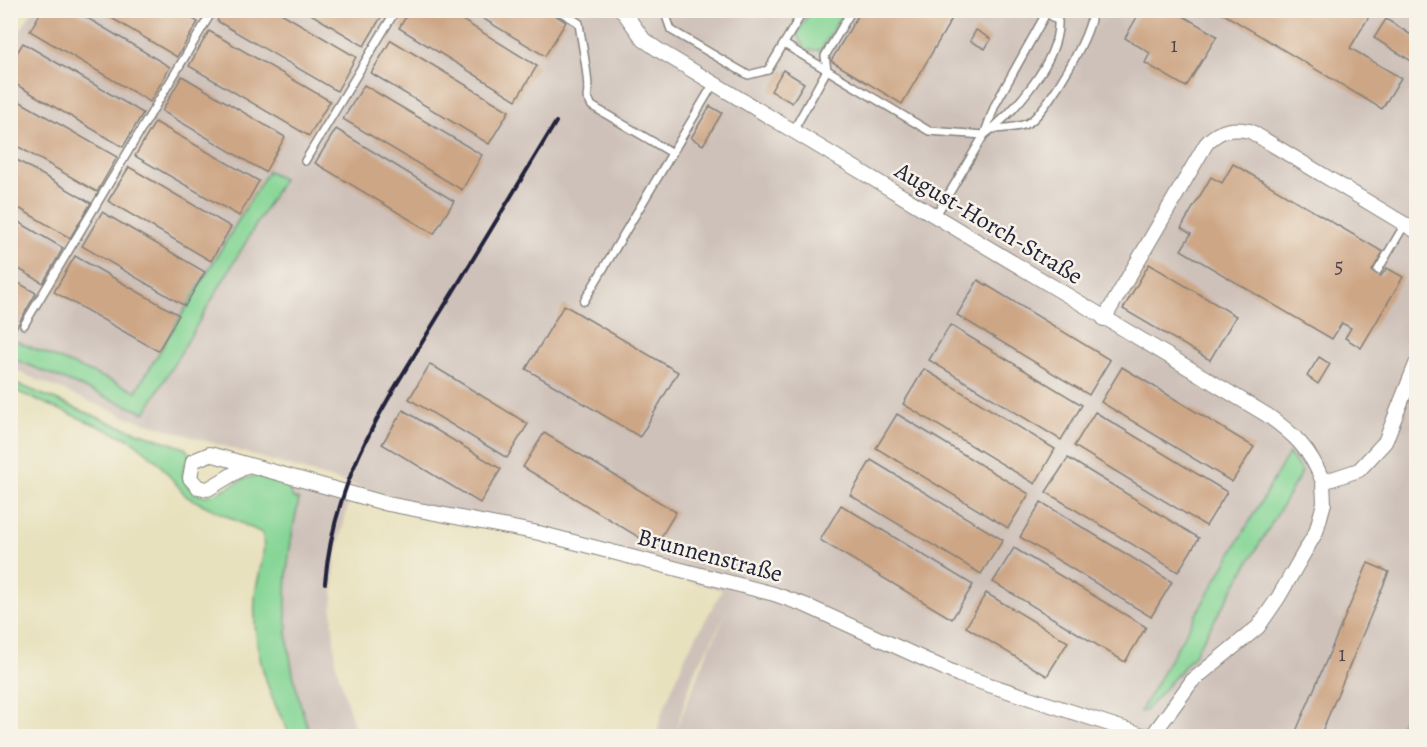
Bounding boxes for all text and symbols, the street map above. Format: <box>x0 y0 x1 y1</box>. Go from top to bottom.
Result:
house number: 1 <box>1170 31 1178 59</box>
street label: August-Horch-Straße <box>888 154 1089 292</box>
house number: 5 <box>1334 252 1344 280</box>
street label: Brunnenstraße <box>634 520 786 590</box>
house number: 1 <box>1338 640 1346 668</box>

